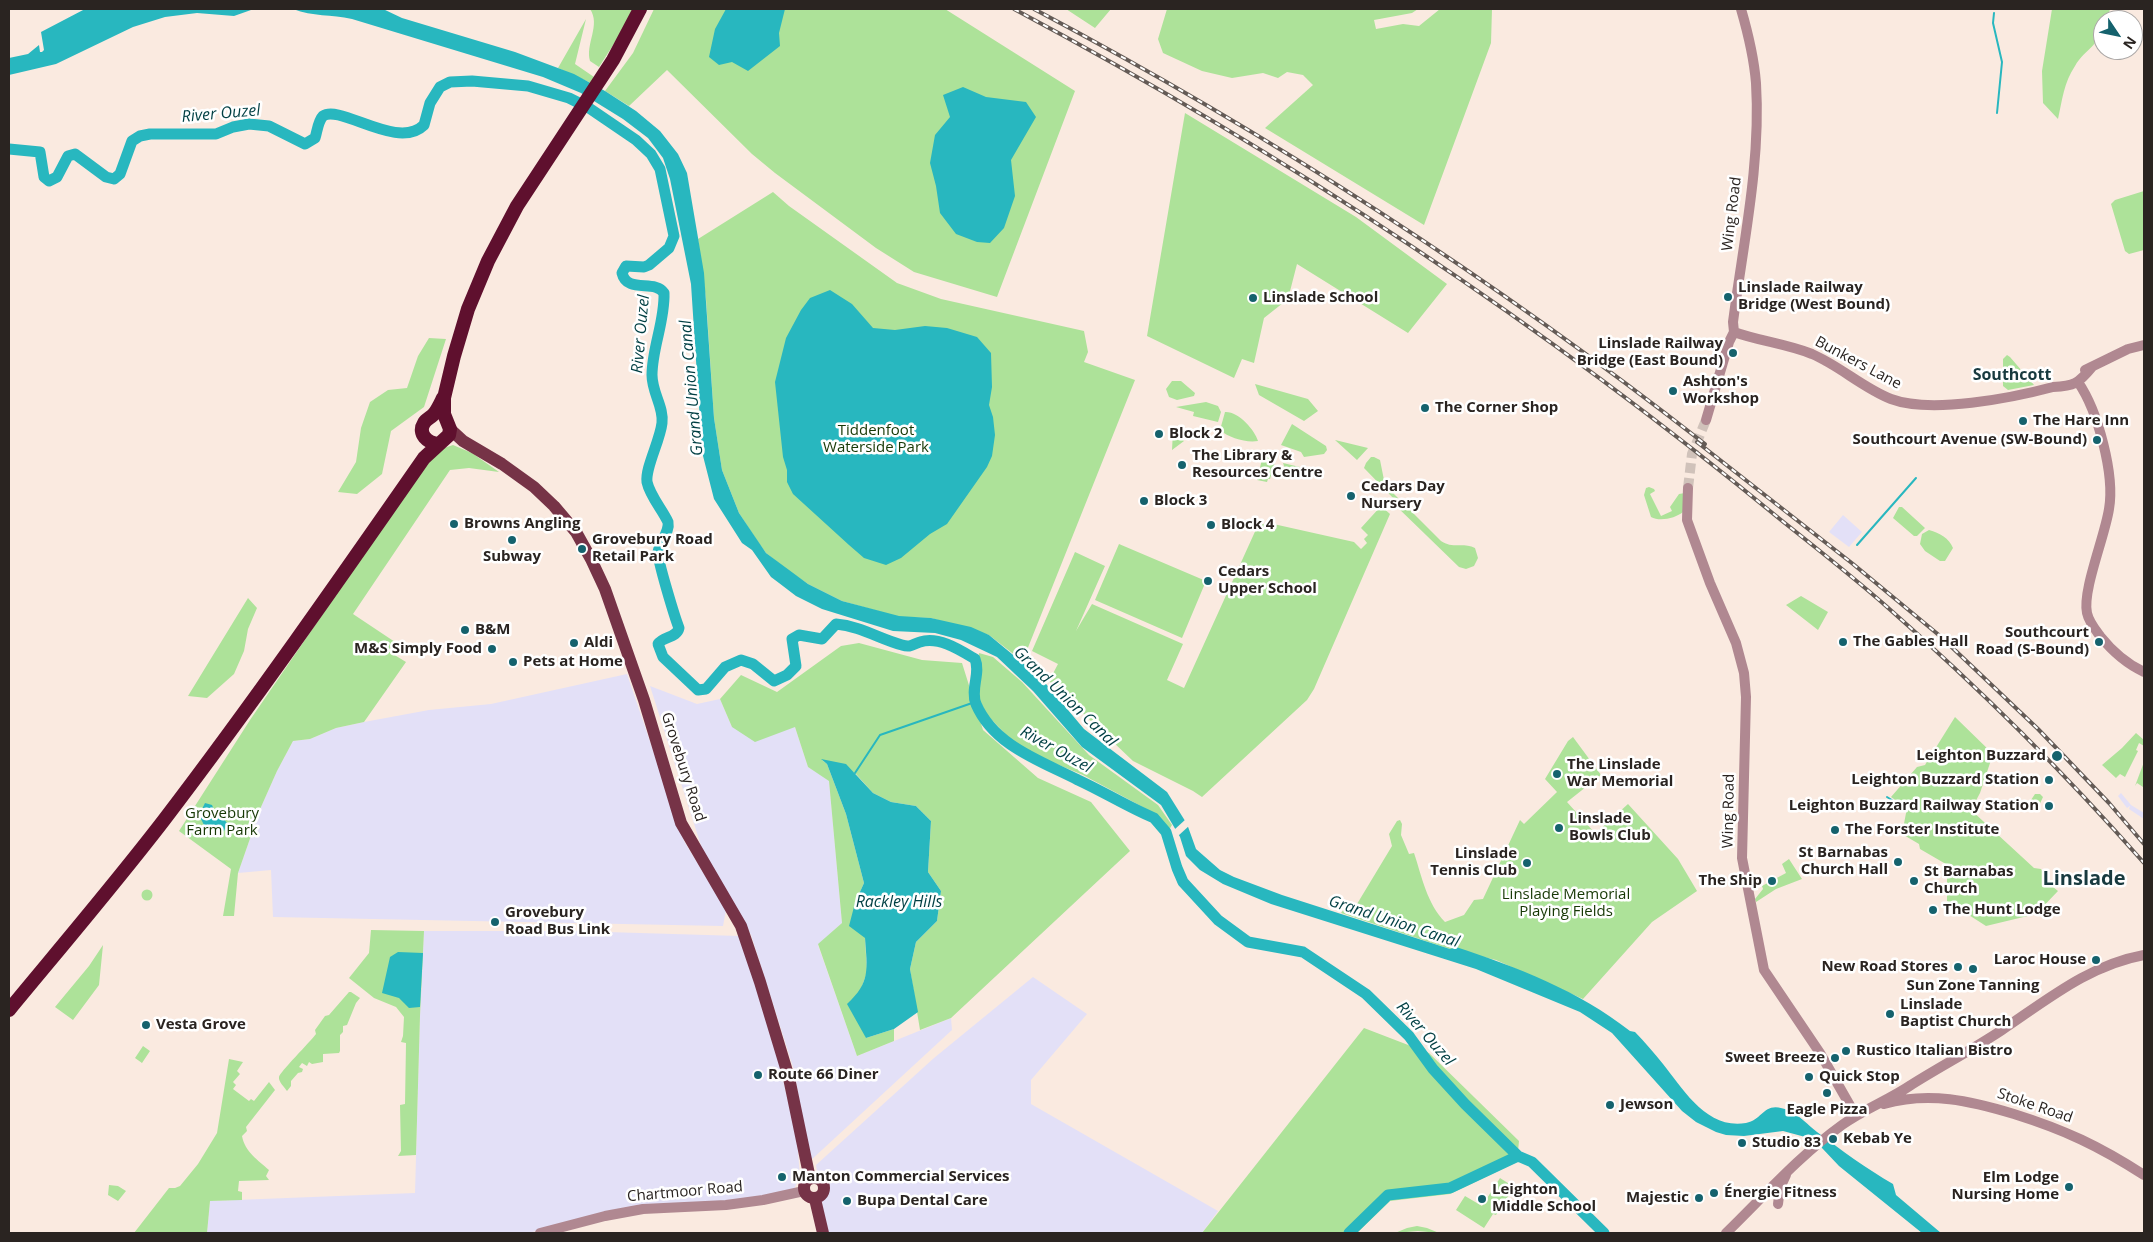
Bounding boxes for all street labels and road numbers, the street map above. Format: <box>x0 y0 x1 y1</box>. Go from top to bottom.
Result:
street label: Wing Road <box>1719 176 1745 252</box>
street label: Bunkers Lane <box>1812 333 1904 393</box>
street label: Grovebury Road <box>657 710 709 824</box>
street label: Wing Road <box>1719 774 1739 848</box>
street label: Stoke Road <box>1995 1085 2075 1127</box>
street label: Chartmoor Road <box>626 1178 744 1206</box>

